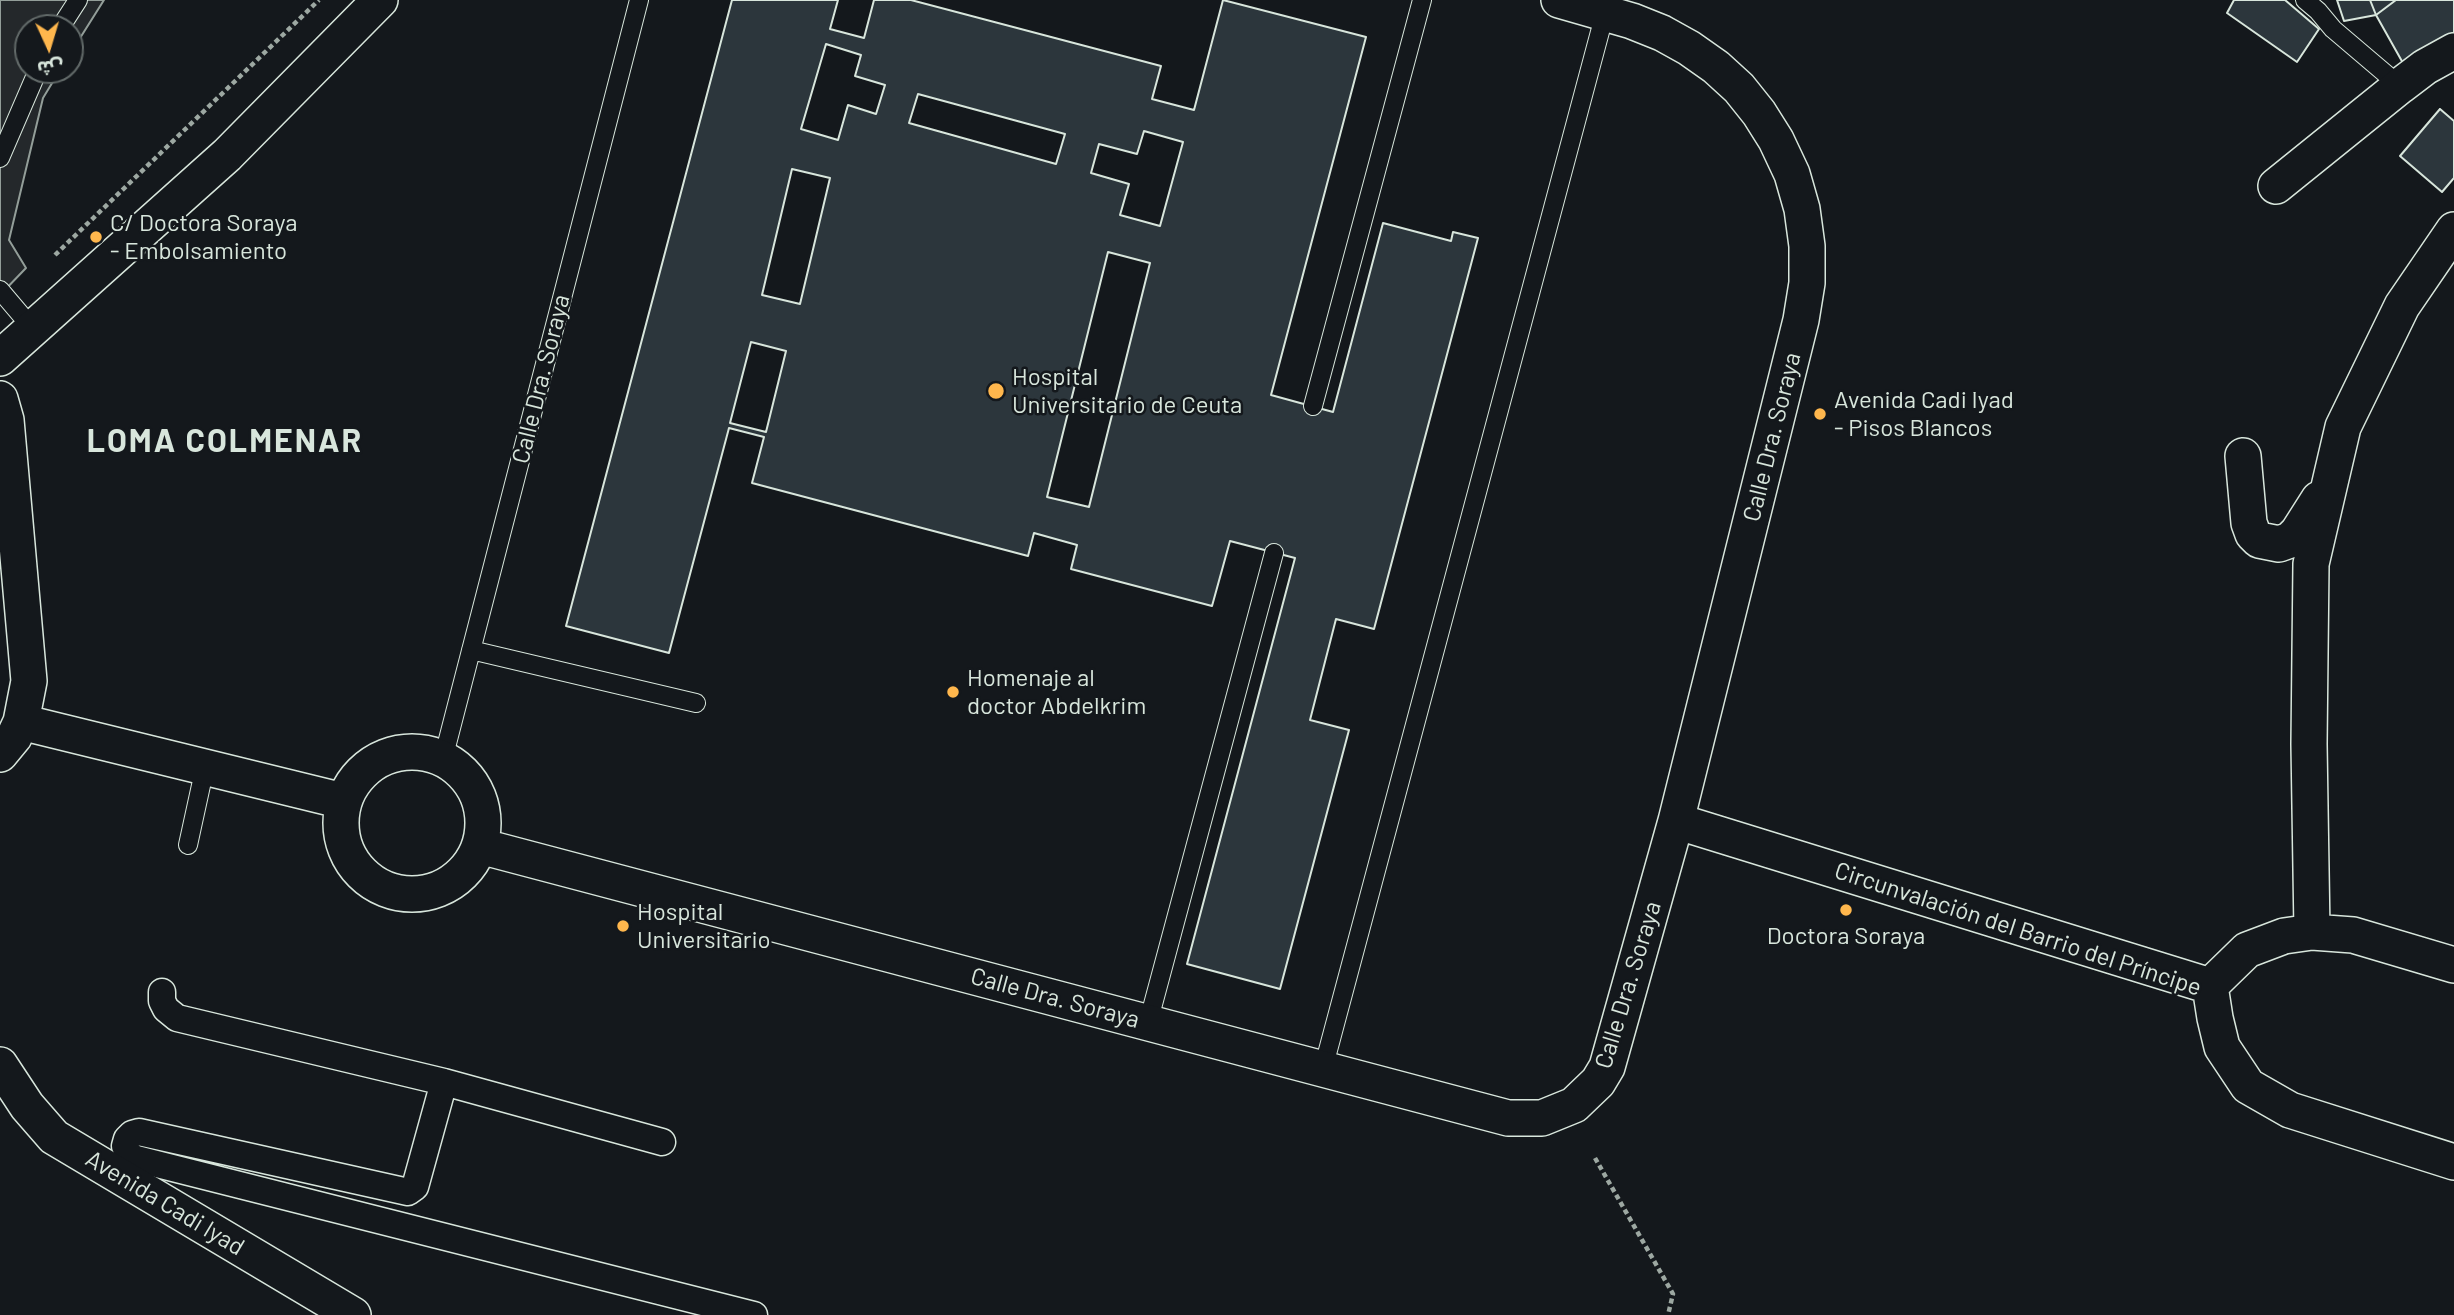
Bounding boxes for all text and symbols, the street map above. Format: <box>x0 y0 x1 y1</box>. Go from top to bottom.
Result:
north arrow <box>14 14 84 84</box>
text: ش <box>37 56 64 81</box>
place label: C/ Doctora Soraya - Embolsamiento <box>110 209 298 265</box>
marker: C/ Doctora Soraya - Embolsamiento <box>88 229 104 245</box>
street label: Calle Dra. Soraya <box>506 291 576 467</box>
street label: Calle Dra. Soraya <box>1737 349 1807 525</box>
place label: Hospital Universitario de Ceuta <box>1012 363 1242 419</box>
marker: Hospital Universitario de Ceuta <box>986 381 1006 401</box>
place label: Avenida Cadi Iyad - Pisos Blancos <box>1834 386 2014 442</box>
marker: Avenida Cadi Iyad - Pisos Blancos <box>1812 406 1828 422</box>
district label: LOMA COLMENAR <box>88 422 362 460</box>
place label: Homenaje al doctor Abdelkrim <box>967 664 1146 720</box>
marker: Homenaje al doctor Abdelkrim <box>945 684 961 700</box>
street label: Circunvalación del Barrio del Príncipe <box>1831 856 2205 1002</box>
place label: Hospital Universitario <box>637 898 771 954</box>
street label: Calle Dra. Soraya <box>1589 898 1667 1072</box>
marker: Doctora Soraya <box>1838 902 1854 918</box>
marker: Hospital Universitario <box>615 918 631 934</box>
place label: Doctora Soraya <box>1767 922 1925 950</box>
street label: Calle Dra. Soraya <box>967 962 1143 1034</box>
street label: Avenida Cadi Iyad <box>80 1144 250 1262</box>

